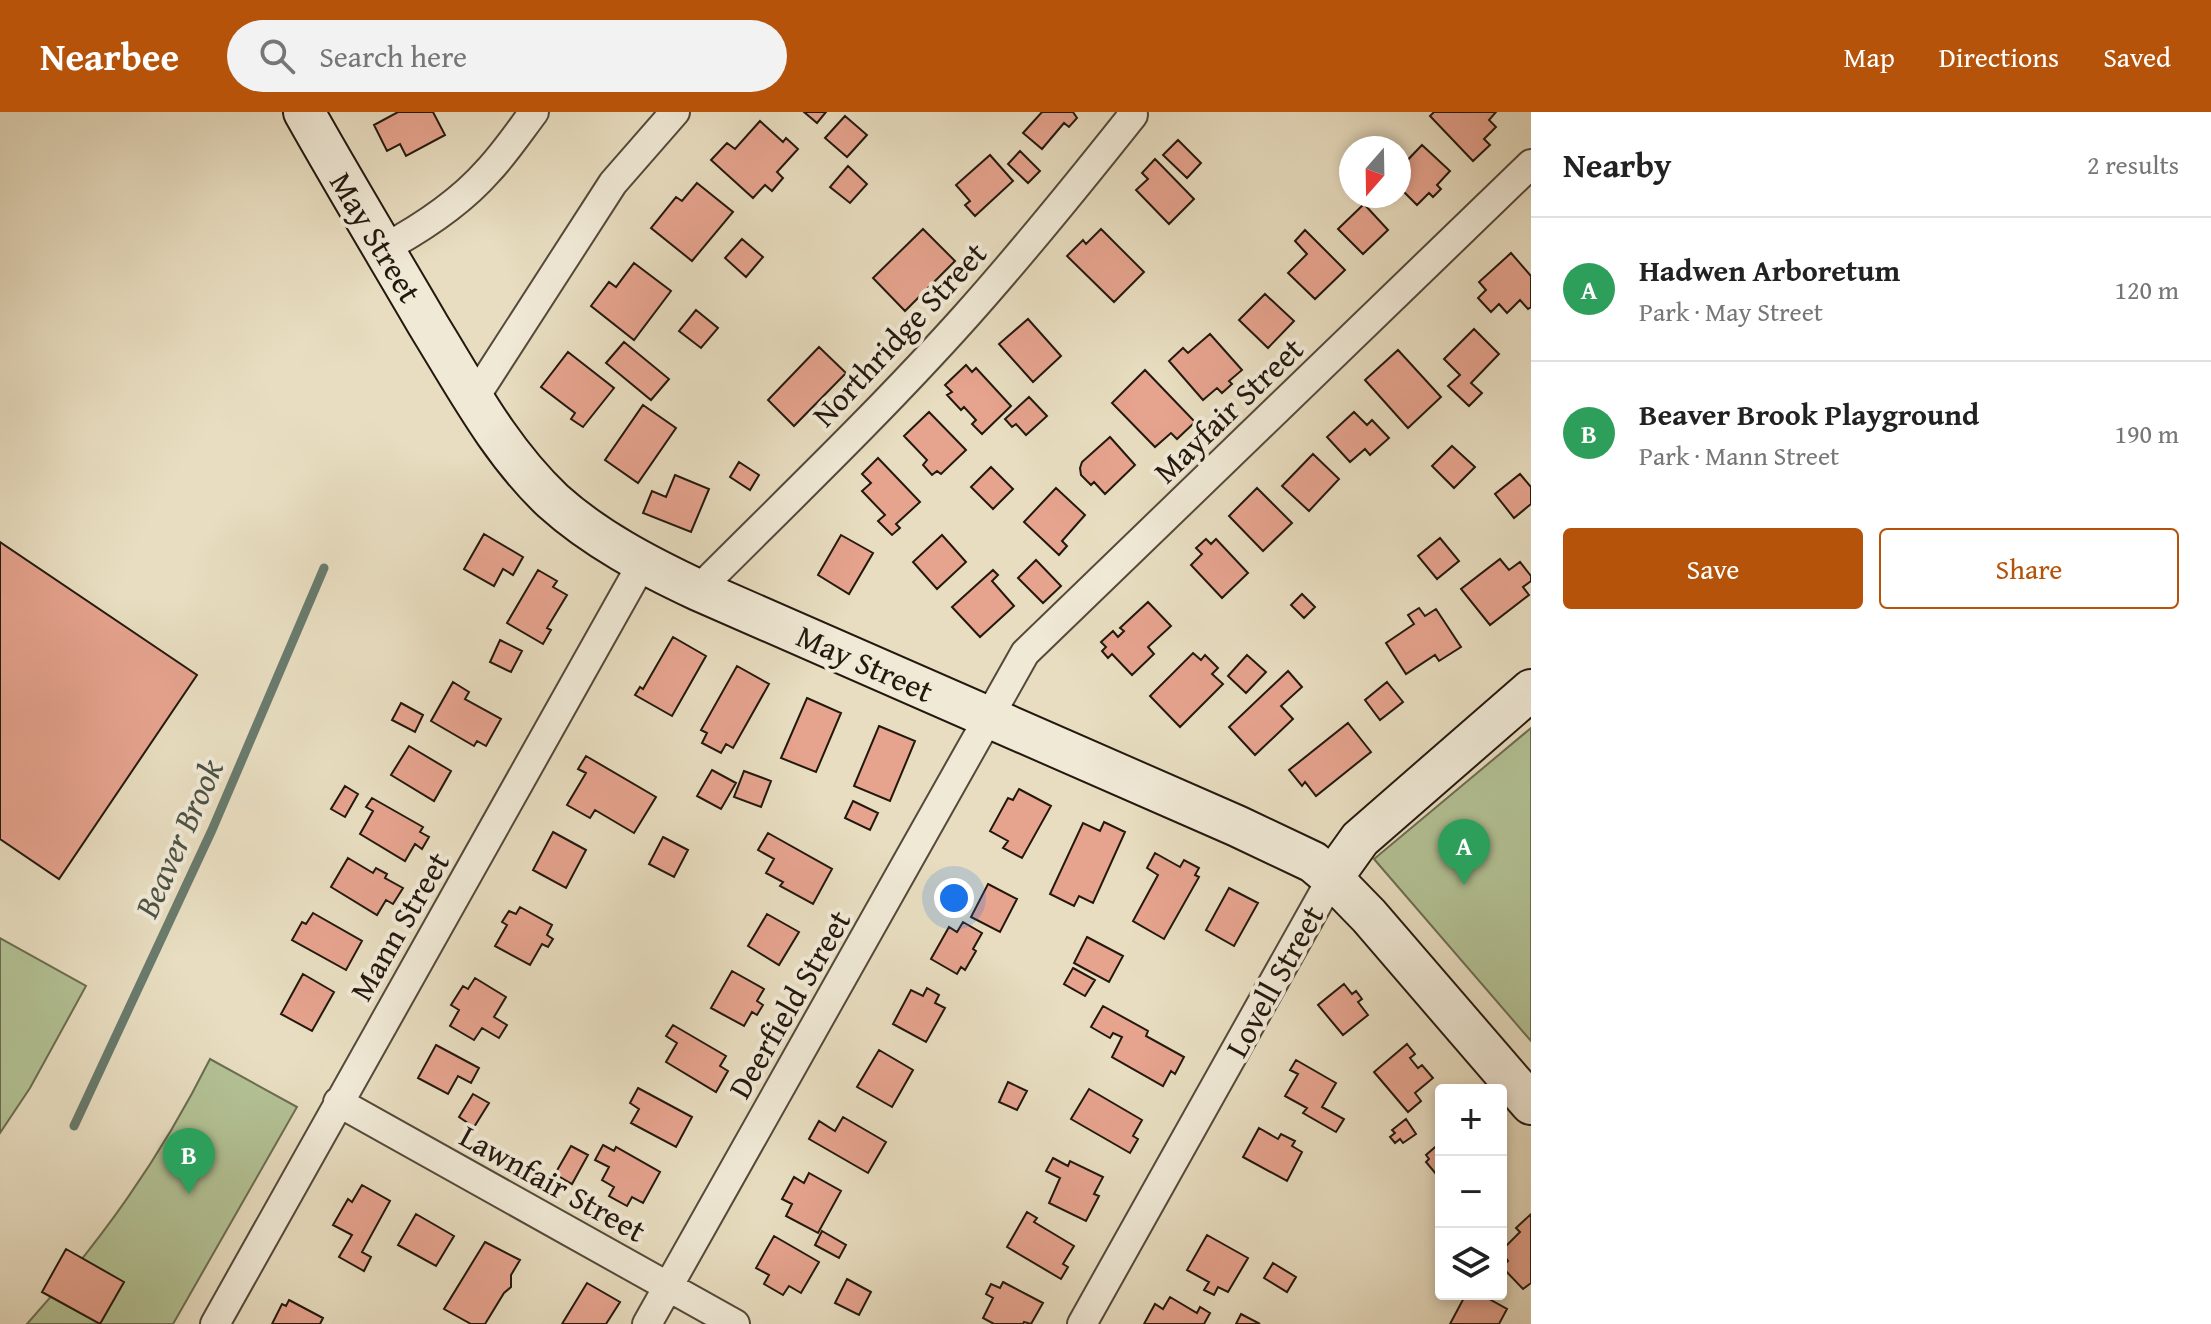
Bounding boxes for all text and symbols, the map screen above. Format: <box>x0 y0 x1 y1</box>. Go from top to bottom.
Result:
search box <box>227 20 787 92</box>
text: Nearbee <box>40 28 179 84</box>
icon: search <box>255 34 299 78</box>
text: Search here <box>319 34 467 78</box>
text: Map <box>1843 36 1895 77</box>
text: Directions <box>1939 36 2059 77</box>
text: Saved <box>2103 36 2171 77</box>
north arrow <box>1339 136 1411 208</box>
text: Nearby <box>1563 140 1672 189</box>
text: 2 results <box>2087 145 2179 184</box>
street label: May Street <box>318 163 434 311</box>
street label: Northridge Street <box>801 231 997 437</box>
text: Hadwen Arboretum <box>1639 248 1900 292</box>
text: A <box>1581 270 1597 309</box>
text: 120 m <box>2114 270 2179 309</box>
text: Park · May Street <box>1639 292 1823 331</box>
street label: Mayfair Street <box>1142 326 1314 494</box>
text: Beaver Brook Playground <box>1639 392 1979 436</box>
text: B <box>1581 414 1597 453</box>
text: 190 m <box>2114 414 2179 453</box>
text: Park · Mann Street <box>1639 436 1839 475</box>
button: Save <box>1563 528 1863 609</box>
button: Share <box>1879 528 2179 609</box>
street label: May Street <box>789 612 941 714</box>
water label: Beaver Brook <box>121 750 235 926</box>
pin: A <box>1438 819 1490 885</box>
street label: Mann Street <box>337 843 461 1009</box>
your location <box>934 878 974 918</box>
street label: Lovell Street <box>1213 896 1335 1066</box>
street label: Deerfield Street <box>716 901 862 1107</box>
map controls <box>1435 1084 1507 1300</box>
button: + <box>1435 1084 1507 1156</box>
street label: Lawnfair Street <box>451 1112 655 1254</box>
pin: B <box>163 1128 215 1194</box>
button: − <box>1435 1156 1507 1228</box>
button: layers <box>1435 1228 1507 1300</box>

